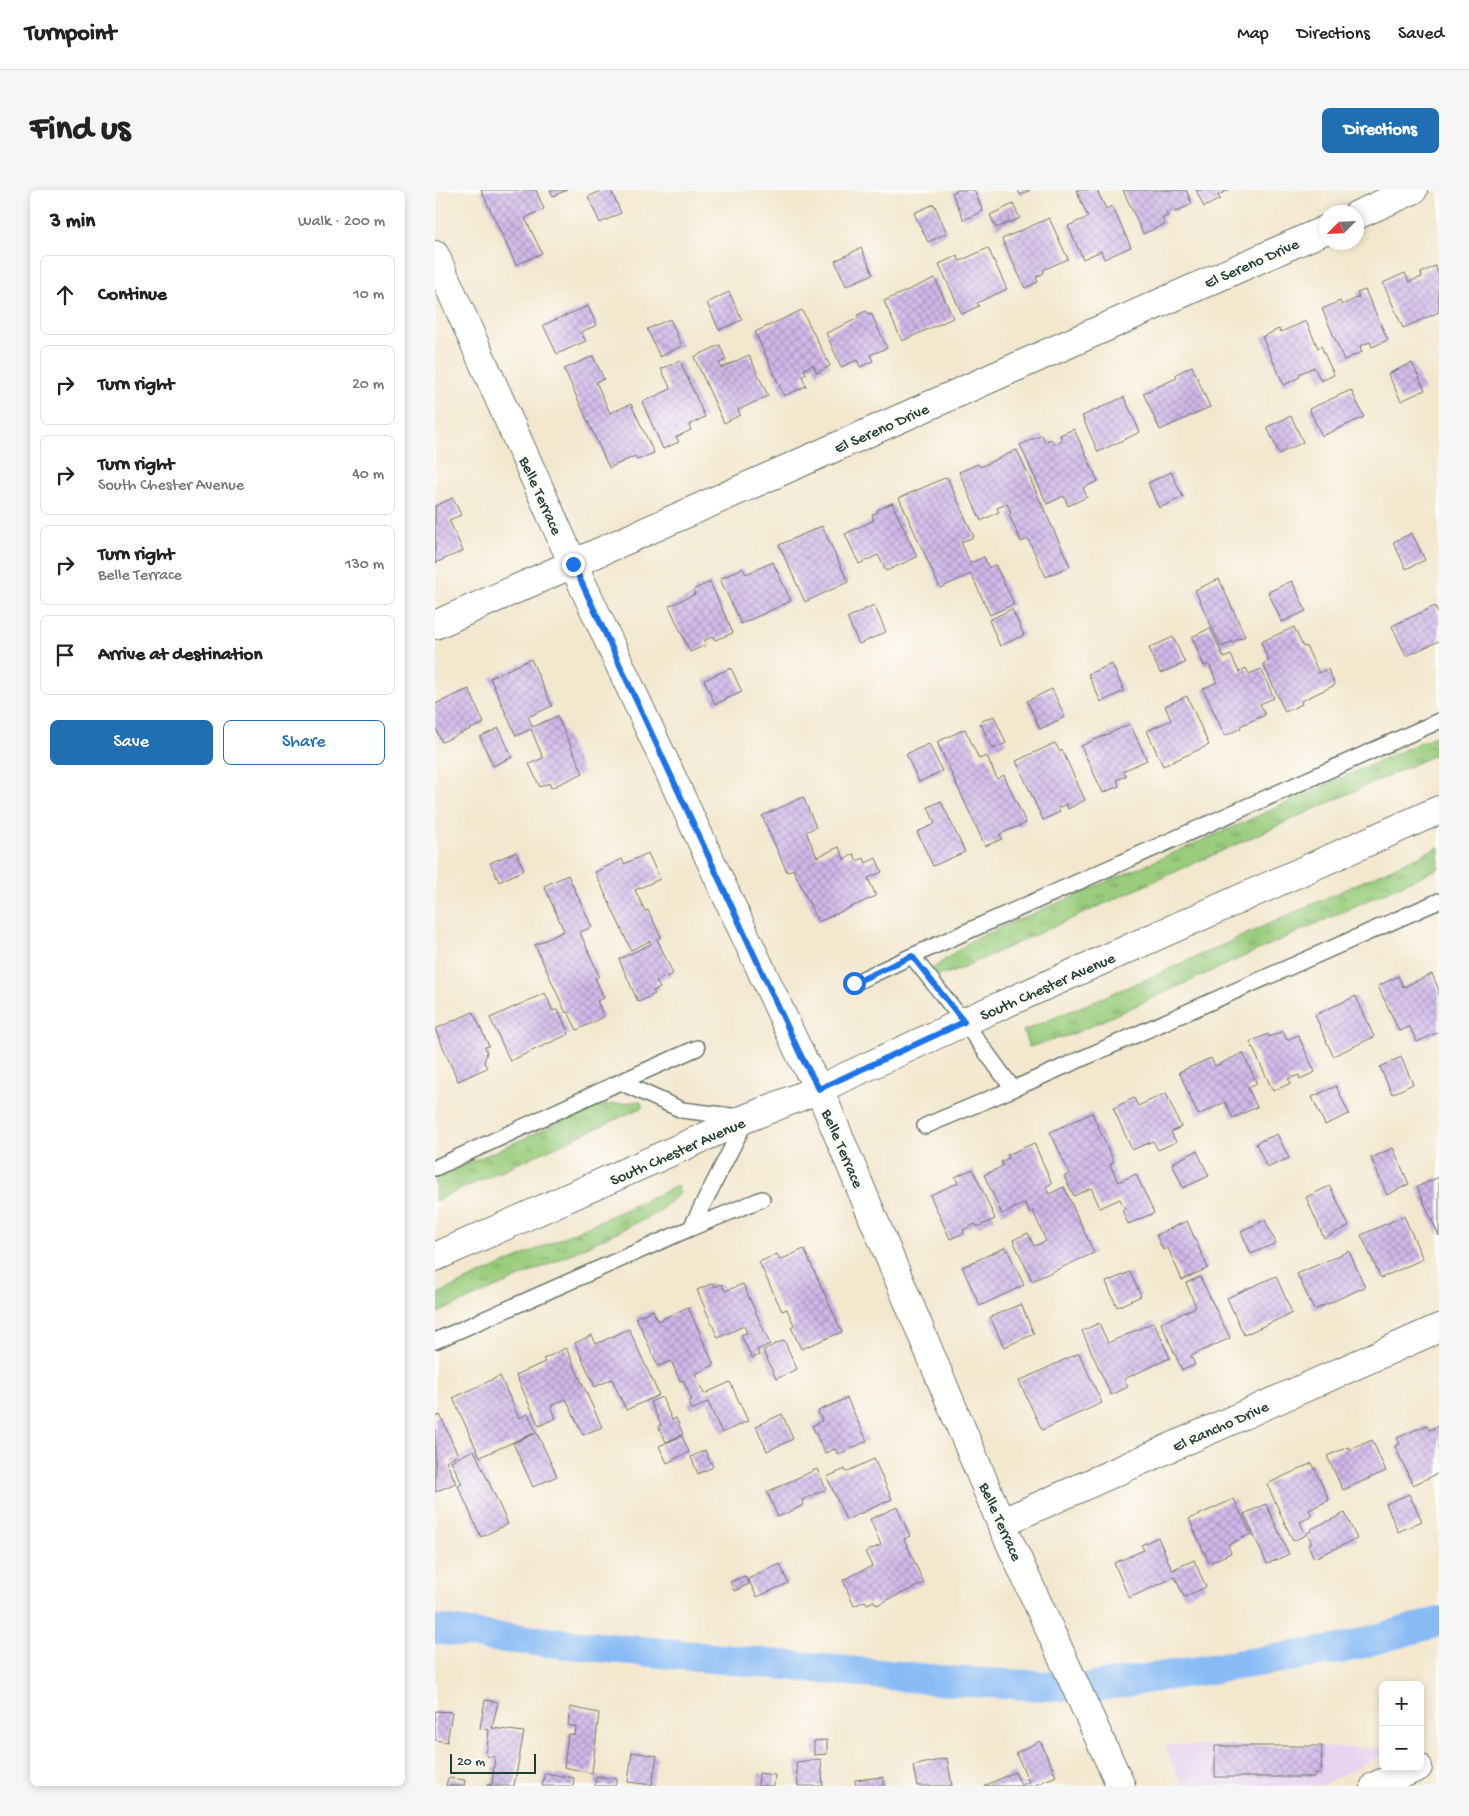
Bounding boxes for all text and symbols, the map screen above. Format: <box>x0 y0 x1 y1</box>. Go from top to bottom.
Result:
text: Turnpoint <box>25 20 116 49</box>
text: Map <box>1237 24 1269 45</box>
text: Directions <box>1297 24 1370 45</box>
text: Saved <box>1398 24 1444 45</box>
button: Directions <box>1322 108 1439 153</box>
text: Find us <box>30 110 130 151</box>
north arrow <box>1319 205 1364 250</box>
text: 3 min <box>50 210 95 235</box>
text: Walk · 200 m <box>298 213 385 232</box>
street label: El Sereno Drive <box>1202 236 1303 295</box>
icon: ahead <box>51 281 79 309</box>
text: Continue <box>98 284 167 307</box>
text: 10 m <box>353 286 384 305</box>
icon: right <box>51 371 79 399</box>
text: Turn right <box>98 374 174 397</box>
text: 20 m <box>352 376 384 395</box>
street label: El Sereno Drive <box>832 401 933 460</box>
street label: Belle Terrace <box>513 453 565 539</box>
text: Turn right <box>98 454 174 477</box>
icon: right <box>51 461 79 489</box>
text: 40 m <box>352 466 384 485</box>
text: South Chester Avenue <box>98 477 244 496</box>
text: Turn right <box>98 544 174 567</box>
icon: right <box>51 551 79 579</box>
route end <box>562 553 585 576</box>
text: 130 m <box>345 556 384 575</box>
text: Belle Terrace <box>98 567 182 586</box>
icon: arrive <box>51 641 79 669</box>
text: Arrive at destination <box>98 644 262 667</box>
button: Save <box>50 720 213 765</box>
button: Share <box>223 720 385 765</box>
street label: South Chester Avenue <box>978 950 1120 1027</box>
route start <box>843 972 866 995</box>
street label: Belle Terrace <box>815 1106 866 1192</box>
street label: South Chester Avenue <box>608 1115 750 1192</box>
street label: El Rancho Drive <box>1170 1398 1273 1458</box>
street label: Belle Terrace <box>973 1479 1025 1565</box>
map controls <box>1379 1681 1424 1771</box>
button: + <box>1379 1681 1424 1726</box>
button: − <box>1379 1726 1424 1771</box>
scale bar <box>450 1751 536 1774</box>
text: 20 m <box>457 1754 485 1771</box>

